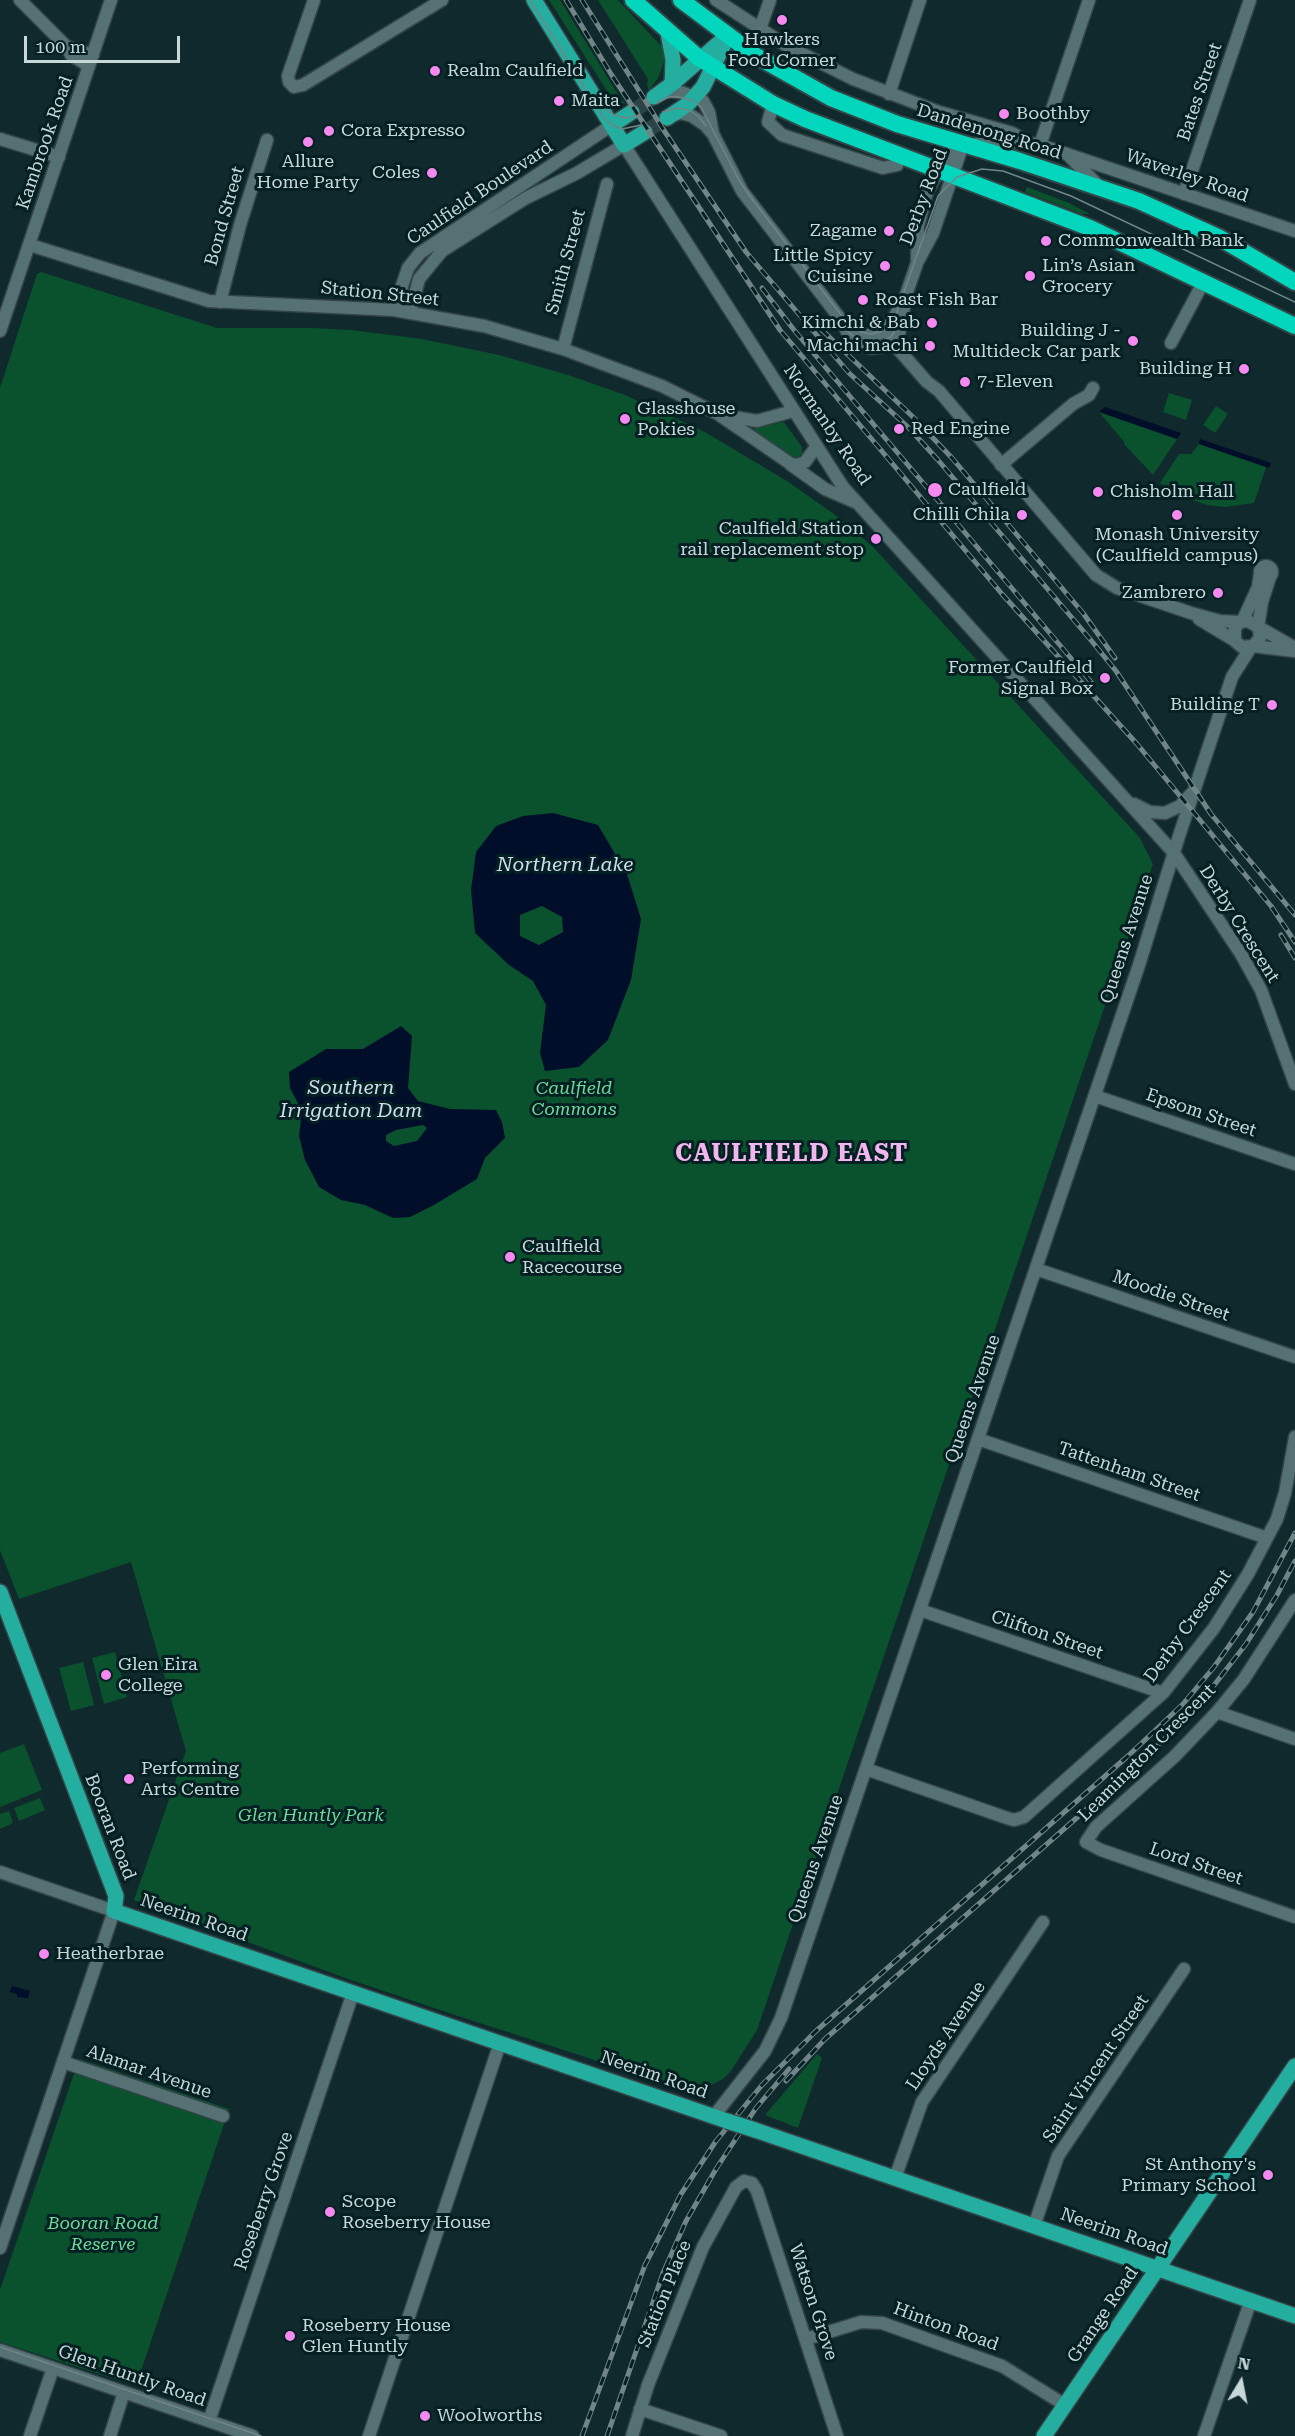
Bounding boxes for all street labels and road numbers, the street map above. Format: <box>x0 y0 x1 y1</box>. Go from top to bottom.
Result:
street label: Bates Street <box>1173 40 1227 144</box>
street label: Kambrook Road <box>12 73 78 213</box>
street label: Dandenong Road <box>914 100 1064 164</box>
street label: Caulfield Boulevard <box>403 136 557 250</box>
street label: Waverley Road <box>1123 145 1251 207</box>
street label: Derby Road <box>896 146 952 248</box>
street label: Bond Street <box>200 164 250 268</box>
street label: Smith Street <box>542 207 590 317</box>
street label: Station Street <box>320 277 440 311</box>
street label: Normanby Road <box>779 361 875 489</box>
street label: Derby Crescent <box>1194 861 1284 987</box>
street label: Queens Avenue <box>1096 872 1158 1006</box>
street label: Epsom Street <box>1143 1084 1259 1142</box>
street label: Moodie Street <box>1110 1266 1232 1326</box>
street label: Queens Avenue <box>941 1332 1005 1466</box>
street label: Tattenham Street <box>1055 1438 1203 1506</box>
street label: Derby Crescent <box>1140 1565 1236 1687</box>
street label: Clifton Street <box>988 1606 1106 1664</box>
street label: Leamington Crescent <box>1074 1680 1220 1826</box>
street label: Booran Road <box>80 1771 140 1883</box>
street label: Queens Avenue <box>784 1792 848 1926</box>
street label: Lord Street <box>1147 1838 1245 1890</box>
street label: Neerim Road <box>137 1889 251 1947</box>
street label: Lloyds Avenue <box>902 1977 990 2095</box>
street label: Saint Vincent Street <box>1038 1991 1154 2147</box>
street label: Alamar Avenue <box>84 2040 214 2104</box>
street label: Neerim Road <box>597 2046 711 2104</box>
street label: Roseberry Grove <box>230 2129 298 2273</box>
street label: Neerim Road <box>1057 2203 1171 2261</box>
street label: Station Place <box>634 2237 696 2351</box>
street label: Watson Grove <box>784 2241 842 2363</box>
street label: Grange Road <box>1063 2263 1143 2367</box>
street label: Hinton Road <box>890 2298 1002 2356</box>
street label: Glen Huntly Road <box>55 2341 209 2411</box>

